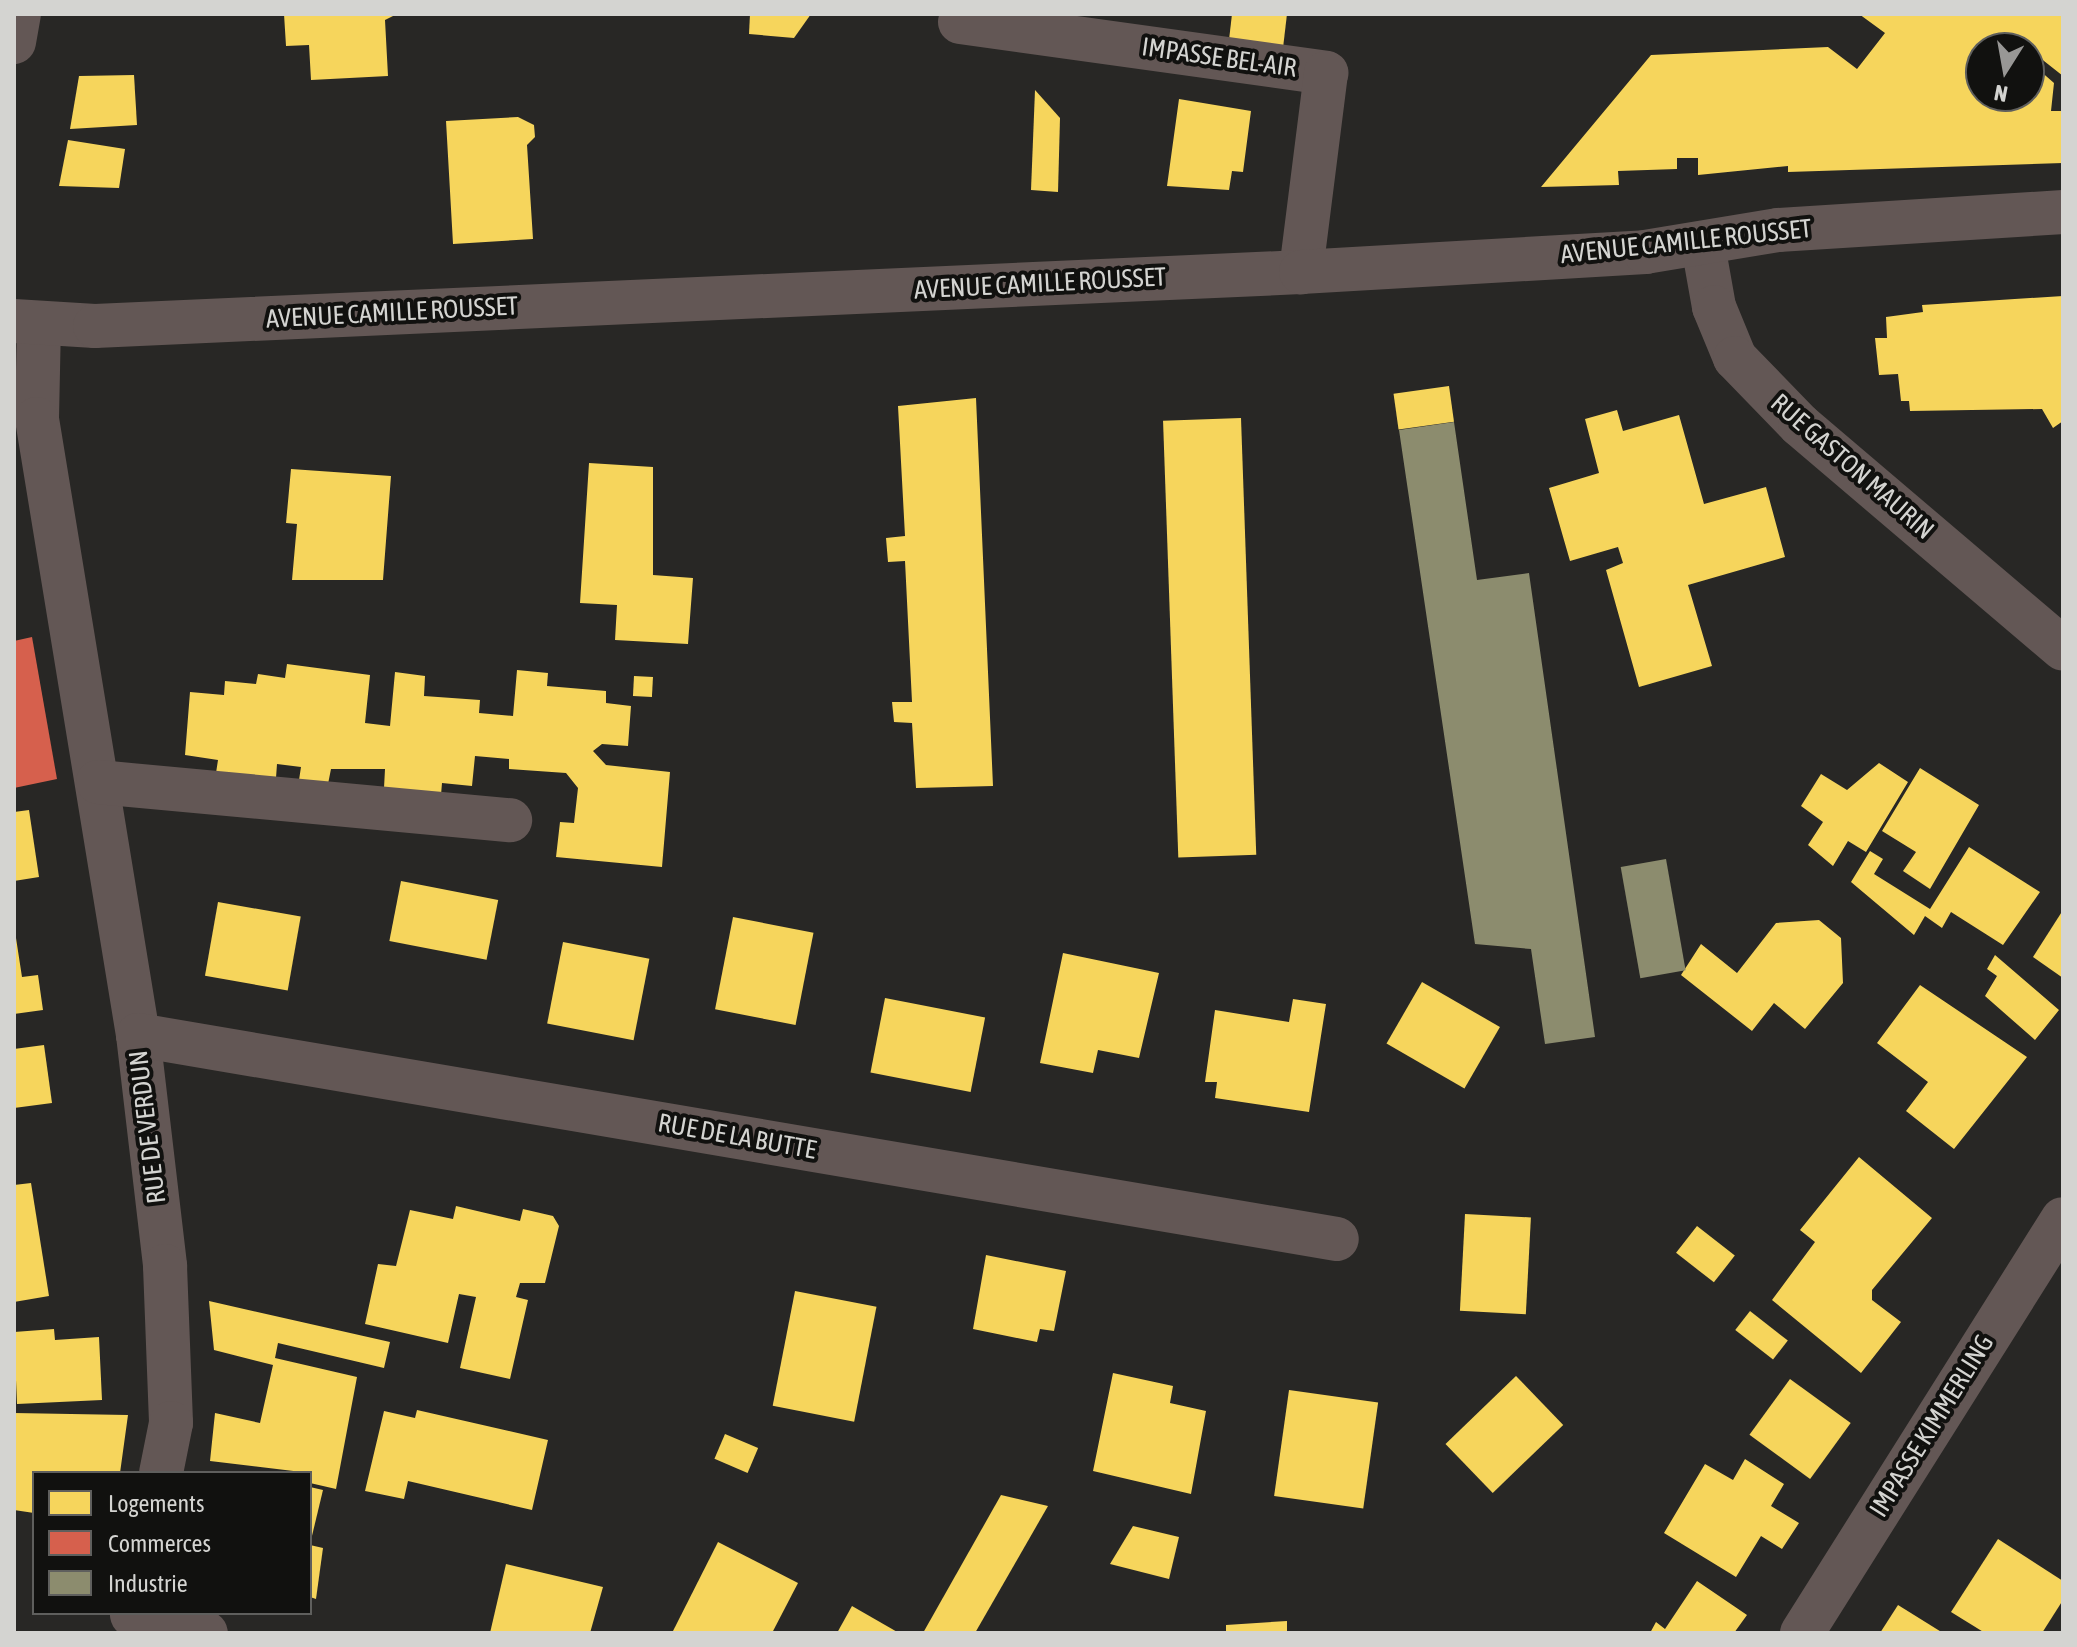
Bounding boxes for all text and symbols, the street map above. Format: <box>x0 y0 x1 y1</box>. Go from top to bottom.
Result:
street label: IMPASSE BEL-AIR <box>1140 32 1298 84</box>
north arrow <box>1965 32 2045 112</box>
text: N <box>1992 80 2010 108</box>
street label: AVENUE CAMILLE ROUSSET <box>1559 213 1813 271</box>
street label: AVENUE CAMILLE ROUSSET <box>913 262 1167 306</box>
street label: AVENUE CAMILLE ROUSSET <box>265 291 519 335</box>
street label: RUE GASTON MAURIN <box>1764 388 1940 546</box>
street label: RUE DE VERDUN <box>123 1049 173 1205</box>
street label: RUE DE LA BUTTE <box>655 1108 819 1166</box>
street label: IMPASSE KIMMERLING <box>1863 1329 2001 1523</box>
legend <box>32 1471 312 1615</box>
text: Logements <box>108 1490 205 1517</box>
text: Commerces <box>108 1530 211 1557</box>
text: Industrie <box>108 1570 188 1597</box>

